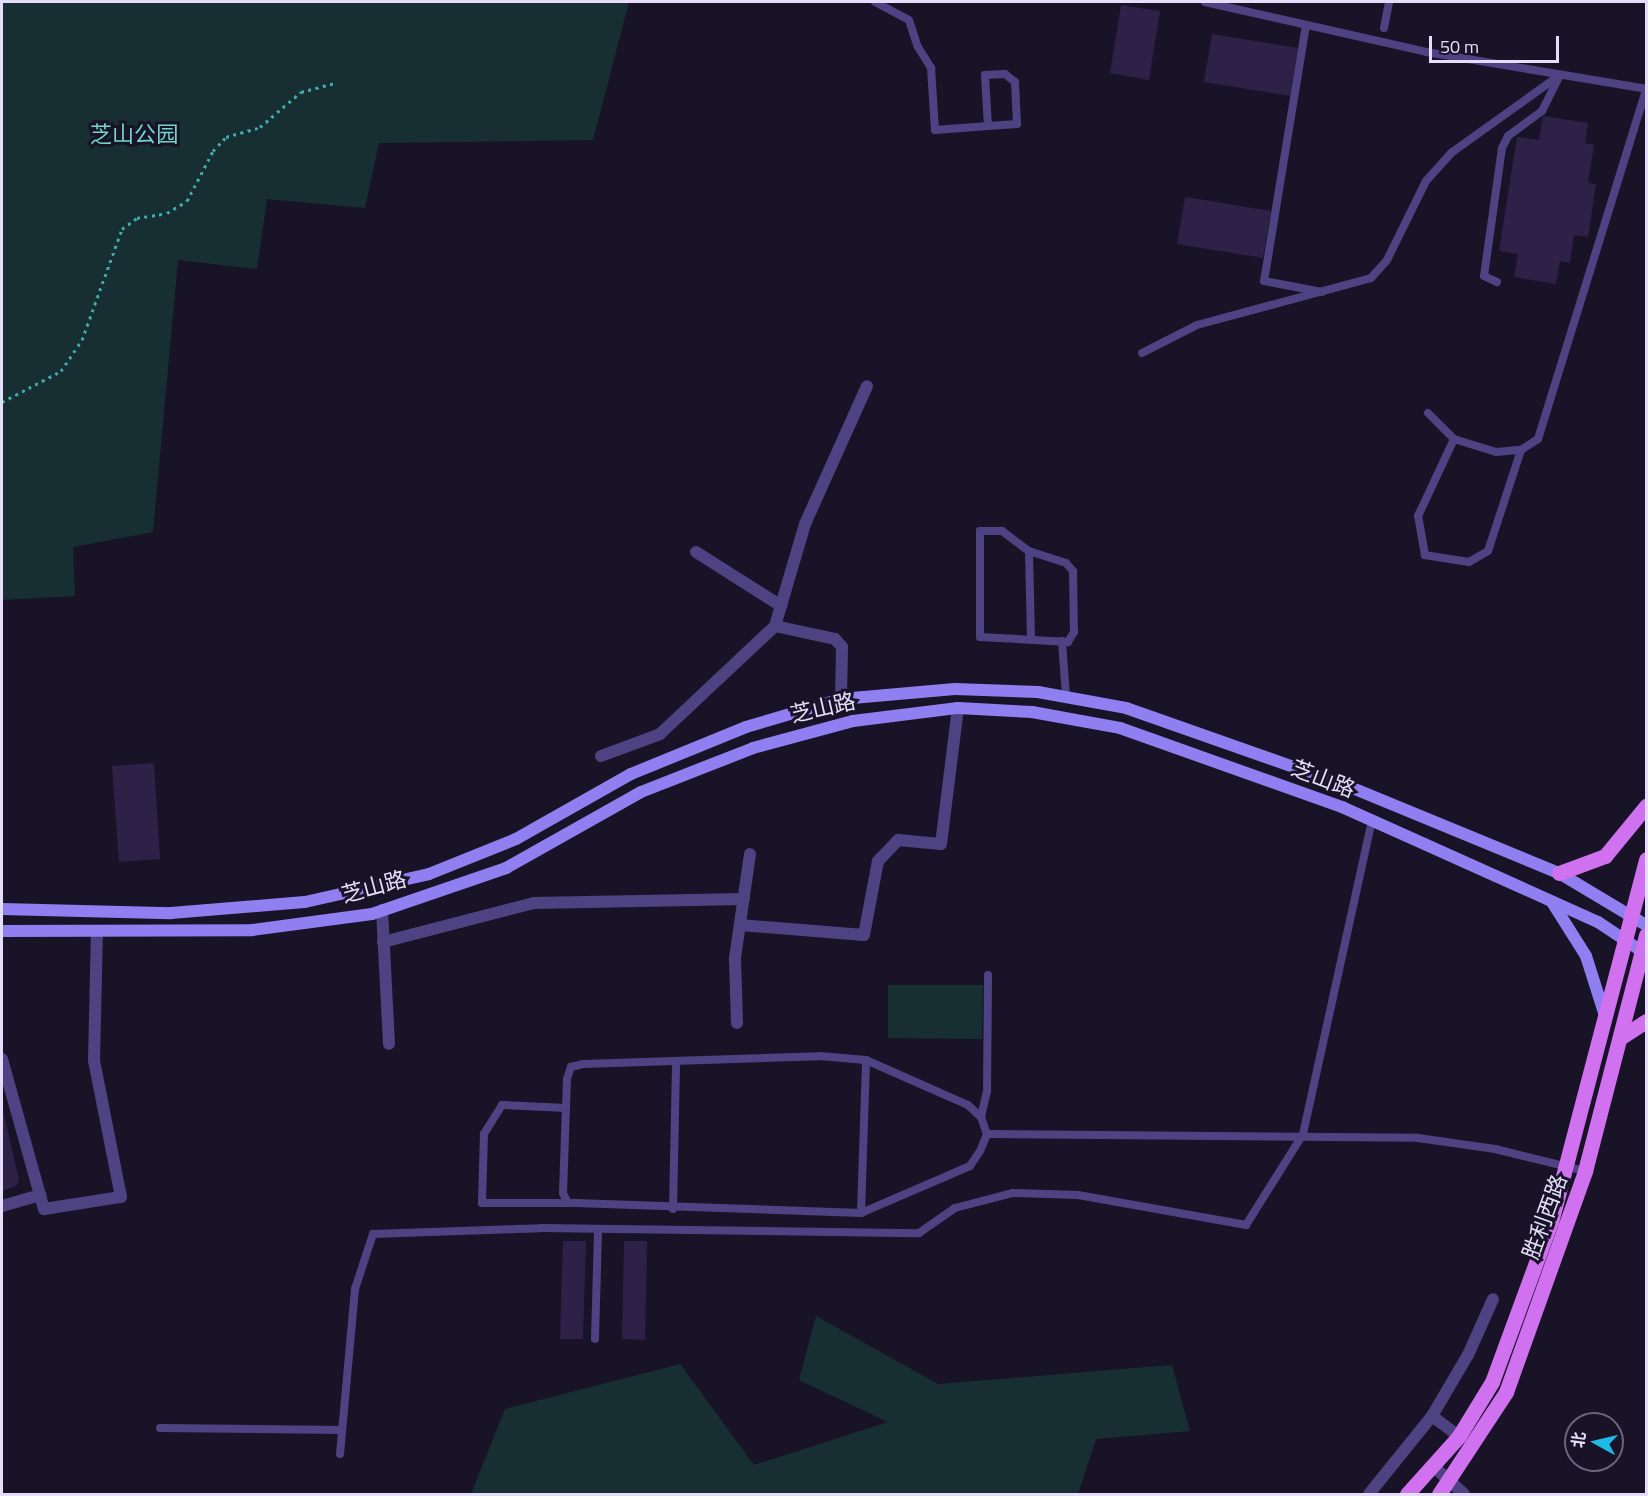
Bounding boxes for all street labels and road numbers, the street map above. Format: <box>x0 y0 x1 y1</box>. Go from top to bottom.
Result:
street label: 芝山路 <box>788 688 858 728</box>
street label: 芝山路 <box>1287 755 1359 803</box>
street label: 芝山路 <box>339 866 409 908</box>
street label: 胜利西路 <box>1518 1171 1572 1263</box>

